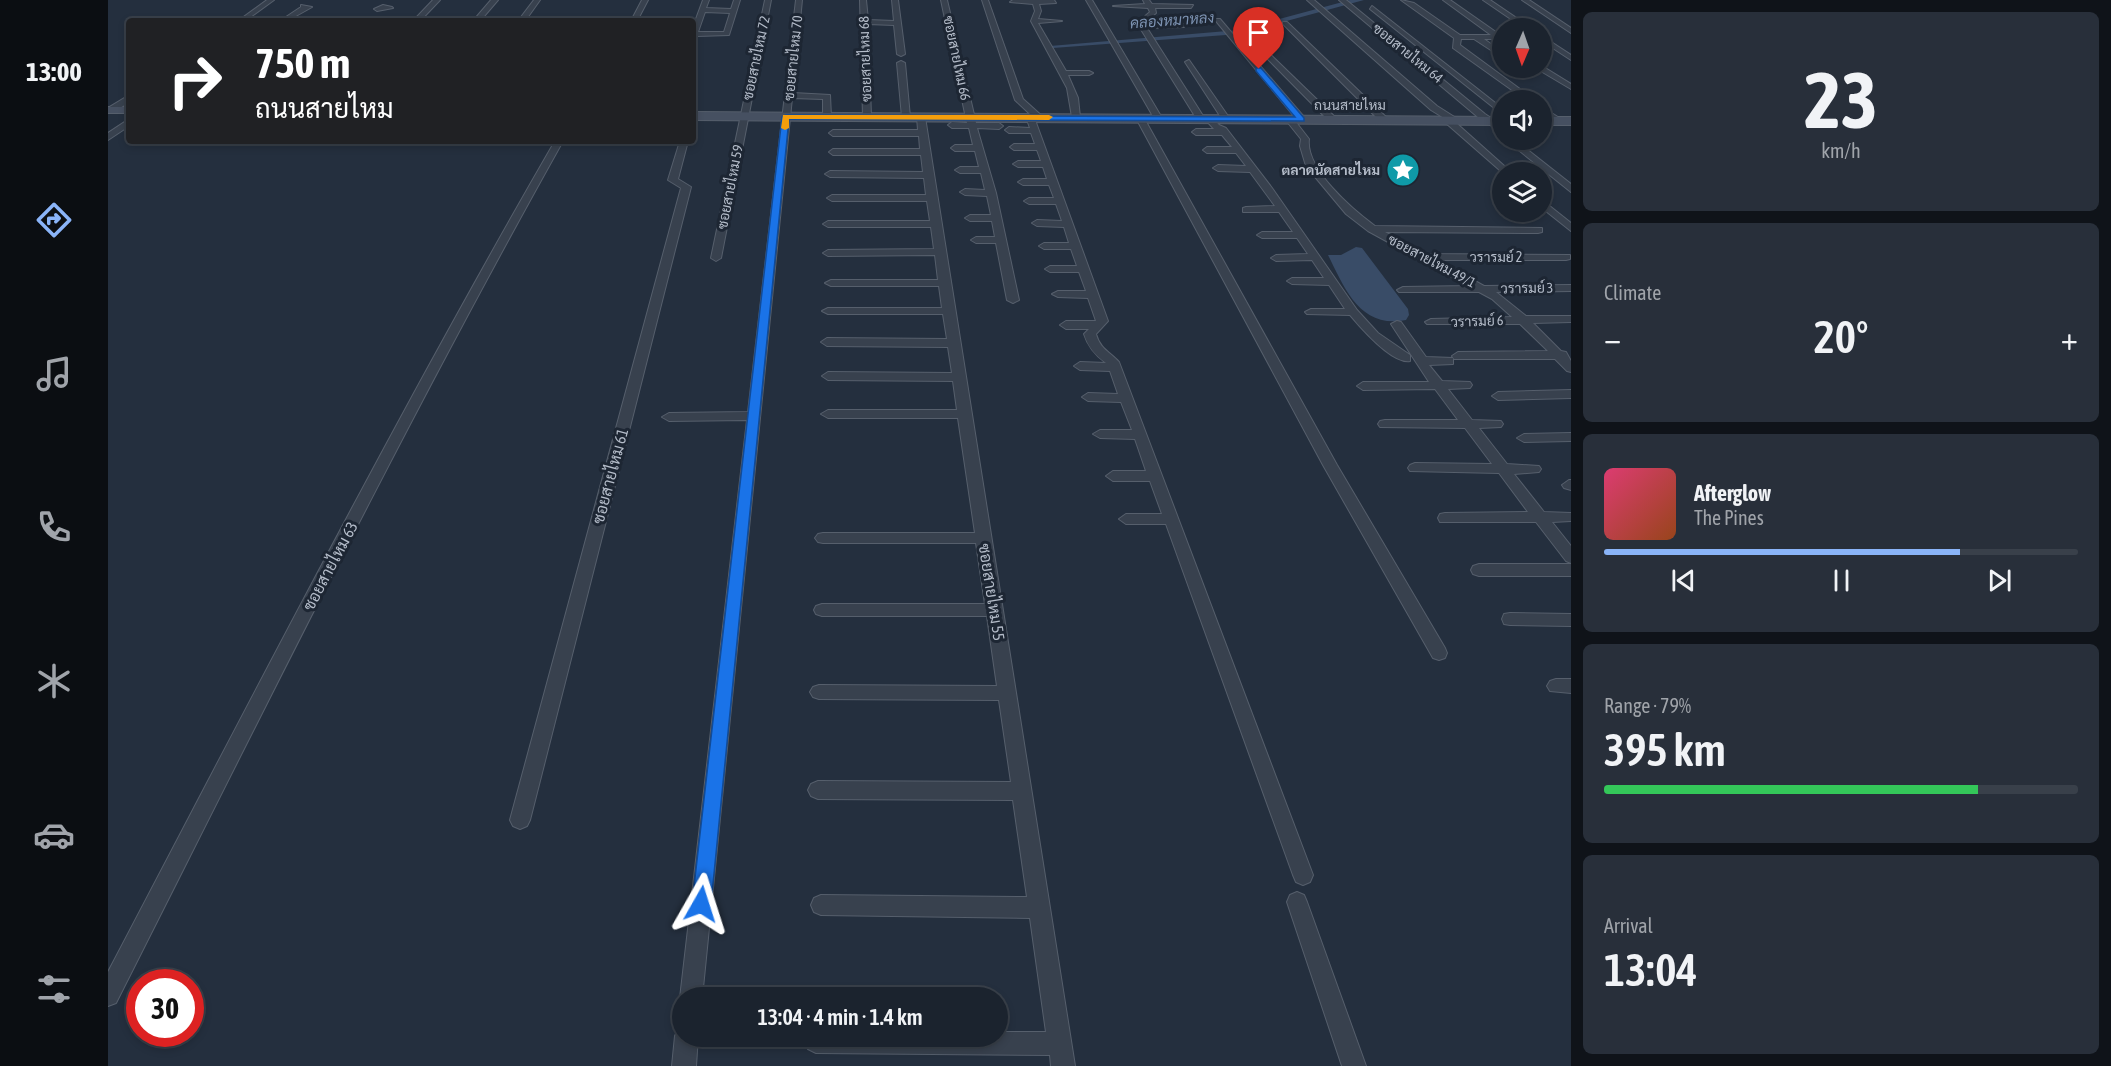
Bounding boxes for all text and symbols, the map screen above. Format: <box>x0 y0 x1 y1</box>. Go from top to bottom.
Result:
pin <box>1233 7 1284 69</box>
water label: คลองหมาหลง <box>1129 9 1215 31</box>
street label: ซอยสายไหม 72 <box>739 14 773 102</box>
street label: ซอยสายไหม 70 <box>781 14 805 102</box>
street label: ซอยสายไหม 66 <box>940 14 974 102</box>
street label: ซอยสายไหม 68 <box>855 15 874 102</box>
icon: arrive <box>1242 16 1275 49</box>
north arrow <box>1492 18 1552 78</box>
map controls <box>1492 18 1552 222</box>
street label: ซอยสายไหม 64 <box>1370 20 1447 86</box>
text: 750 m <box>255 39 350 87</box>
icon: right <box>156 42 234 120</box>
text: 23 <box>1804 55 1878 145</box>
text: 13:00 <box>26 56 82 87</box>
button: sound <box>1492 90 1552 150</box>
text: ถนนสายไหม <box>255 93 394 124</box>
street label: ถนนสายไหม <box>1314 97 1386 113</box>
text: km/h <box>1821 139 1861 162</box>
street label: ซอยสายไหม 59 <box>714 143 746 231</box>
place icon: ตลาดนัดสายไหม <box>1385 152 1421 188</box>
place label: ตลาดนัดสายไหม <box>1281 161 1380 178</box>
button: layers <box>1492 162 1552 222</box>
icon: directions <box>33 199 75 241</box>
street label: ซอยสายไหม 49/1 <box>1385 231 1479 291</box>
street label: วรารมย์ 2 <box>1470 248 1522 265</box>
street label: วรารมย์ 3 <box>1501 279 1553 296</box>
text: Climate <box>1604 281 1661 304</box>
street label: วรารมย์ 6 <box>1450 311 1504 330</box>
text: 20° <box>1814 311 1868 363</box>
text: − <box>1604 319 1621 357</box>
text: + <box>2061 319 2078 357</box>
icon: music <box>33 353 75 395</box>
street label: ซอยสายไหม 61 <box>587 426 631 526</box>
text: Afterglow <box>1694 480 1771 506</box>
icon: phone <box>33 506 75 548</box>
text: The Pines <box>1694 506 1764 529</box>
street label: ซอยสายไหม 63 <box>297 518 361 614</box>
street label: ซอยสายไหม 55 <box>975 542 1011 642</box>
icon: previous <box>1667 564 1700 597</box>
icon: pause <box>1825 564 1858 597</box>
icon: next <box>1983 564 2016 597</box>
icon: climate <box>33 660 75 702</box>
text: Range · 79% <box>1604 694 1691 717</box>
text: 395 km <box>1604 724 1726 776</box>
icon: car <box>33 814 75 856</box>
position arrow <box>669 872 733 936</box>
text: Arrival <box>1604 914 1653 937</box>
text: 13:04 <box>1604 944 1698 996</box>
icon: filters <box>33 968 75 1010</box>
speed limit sign: 30 <box>126 969 204 1047</box>
text: 13:04 · 4 min · 1.4 km <box>757 1004 923 1030</box>

